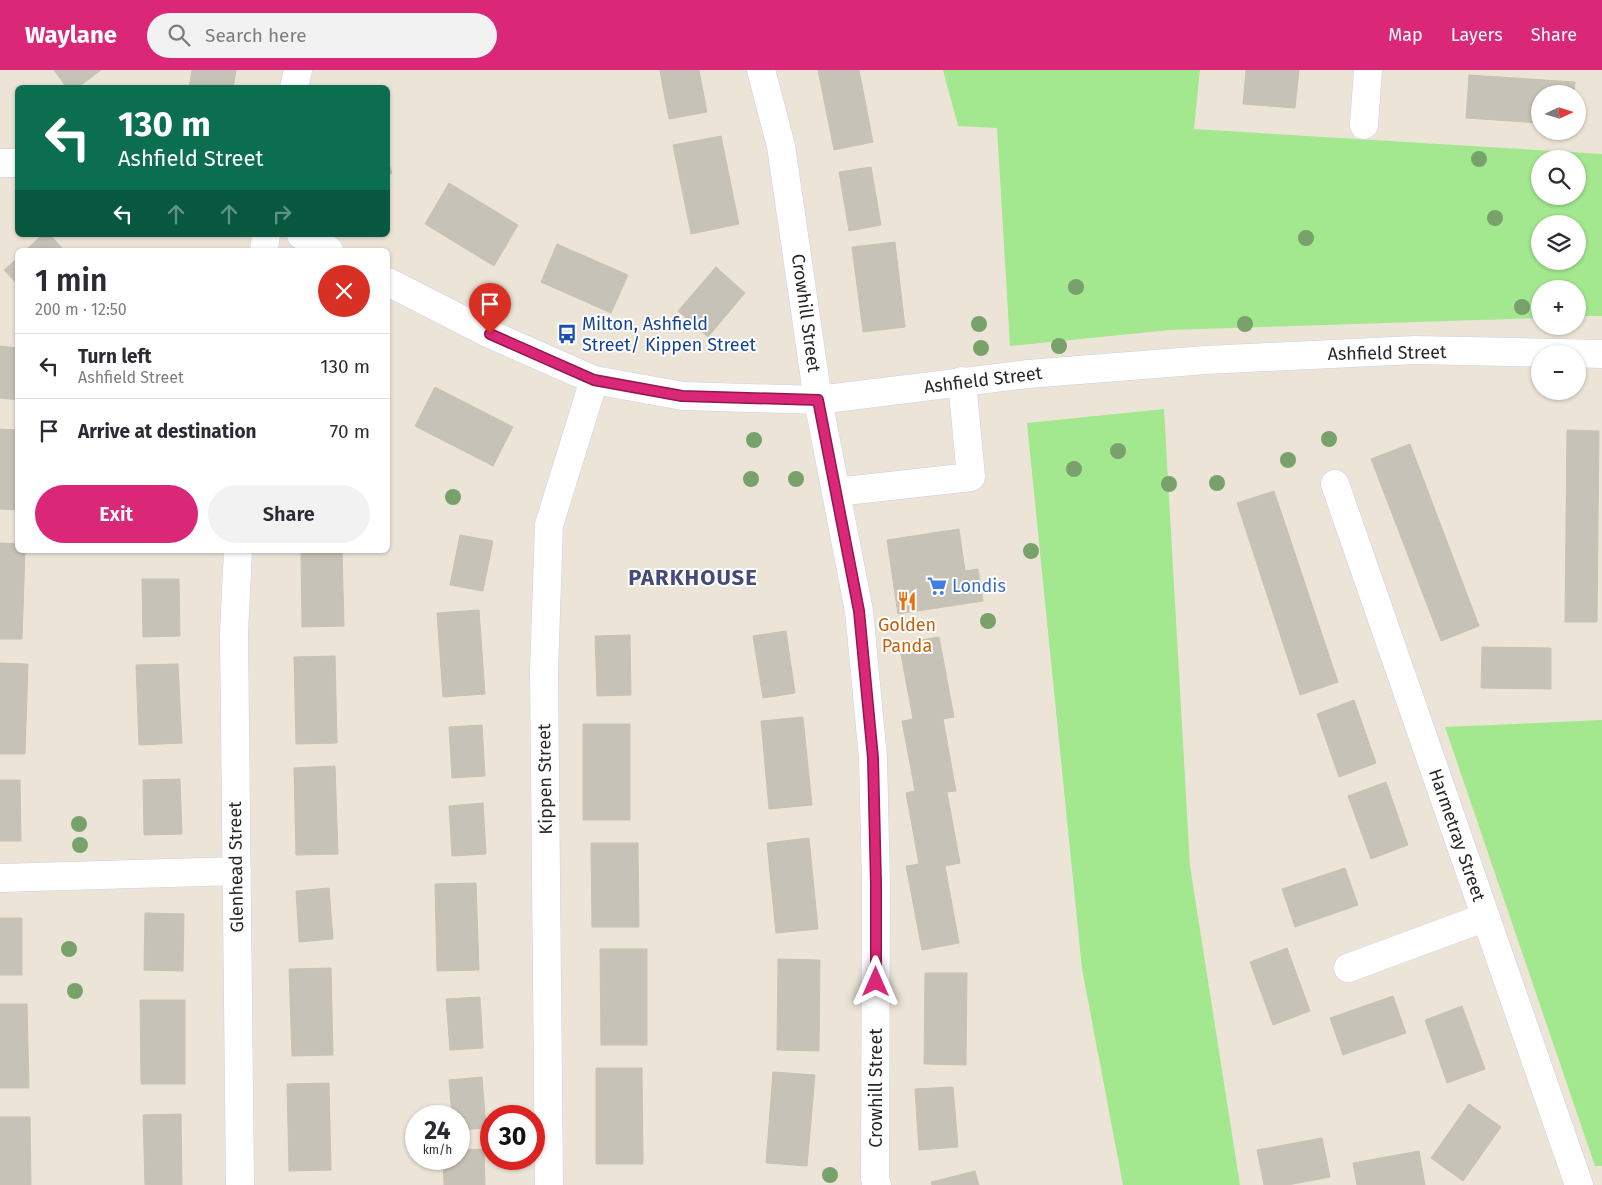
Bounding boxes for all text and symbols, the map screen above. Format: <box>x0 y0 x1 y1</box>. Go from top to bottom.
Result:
search box <box>147 13 497 58</box>
text: Waylane <box>25 21 117 49</box>
icon: search <box>165 21 193 49</box>
text: Search here <box>205 24 307 47</box>
text: Map <box>1388 24 1423 46</box>
text: Layers <box>1451 24 1503 46</box>
text: Share <box>1531 24 1577 46</box>
north arrow <box>1531 85 1586 140</box>
map controls <box>1531 85 1586 400</box>
text: 130 m <box>118 103 211 145</box>
icon: left <box>35 105 100 170</box>
text: Ashfield Street <box>118 145 263 172</box>
button: search <box>1531 150 1586 205</box>
icon: left <box>109 200 137 228</box>
icon: ahead <box>162 200 190 228</box>
icon: ahead <box>215 200 243 228</box>
icon: right <box>268 200 296 228</box>
button: layers <box>1531 215 1586 270</box>
street label: Crowhill Street <box>787 252 825 374</box>
text: 1 min <box>35 263 107 299</box>
button: close <box>318 265 370 317</box>
button: + <box>1531 280 1586 335</box>
pin <box>469 283 511 334</box>
icon: arrive <box>476 290 504 318</box>
text: 200 m · 12:50 <box>35 300 127 319</box>
place label: Milton, Ashfield Street/ Kippen Street <box>582 313 756 356</box>
bus stop icon: Milton, Ashfield Street/ Kippen Street <box>556 323 578 345</box>
street label: Ashfield Street <box>1327 341 1447 365</box>
text: Turn left <box>78 345 152 368</box>
button: − <box>1531 345 1586 400</box>
icon: left <box>35 352 63 380</box>
text: 130 m <box>320 355 370 378</box>
street label: Ashfield Street <box>923 362 1044 398</box>
text: Ashfield Street <box>78 368 184 387</box>
icon: arrive <box>35 417 63 445</box>
text: Arrive at destination <box>78 420 257 443</box>
text: 70 m <box>330 420 370 443</box>
button: Exit <box>35 485 198 543</box>
button: Share <box>208 485 370 543</box>
district label: PARKHOUSE <box>628 564 758 591</box>
supermarket icon: Londis <box>926 575 948 597</box>
place label: Londis <box>952 575 1006 597</box>
restaurant icon: Golden Panda <box>896 590 918 612</box>
place label: Golden Panda <box>878 614 936 657</box>
street label: Kippen Street <box>533 723 557 835</box>
street label: Harmetray Street <box>1424 766 1490 905</box>
street label: Glenhead Street <box>224 801 248 933</box>
position arrow <box>849 955 901 1007</box>
street label: Crowhill Street <box>865 1028 887 1148</box>
speed limit sign: 30 <box>480 1105 545 1170</box>
text: 24 <box>424 1116 451 1146</box>
text: km/h <box>423 1143 452 1157</box>

